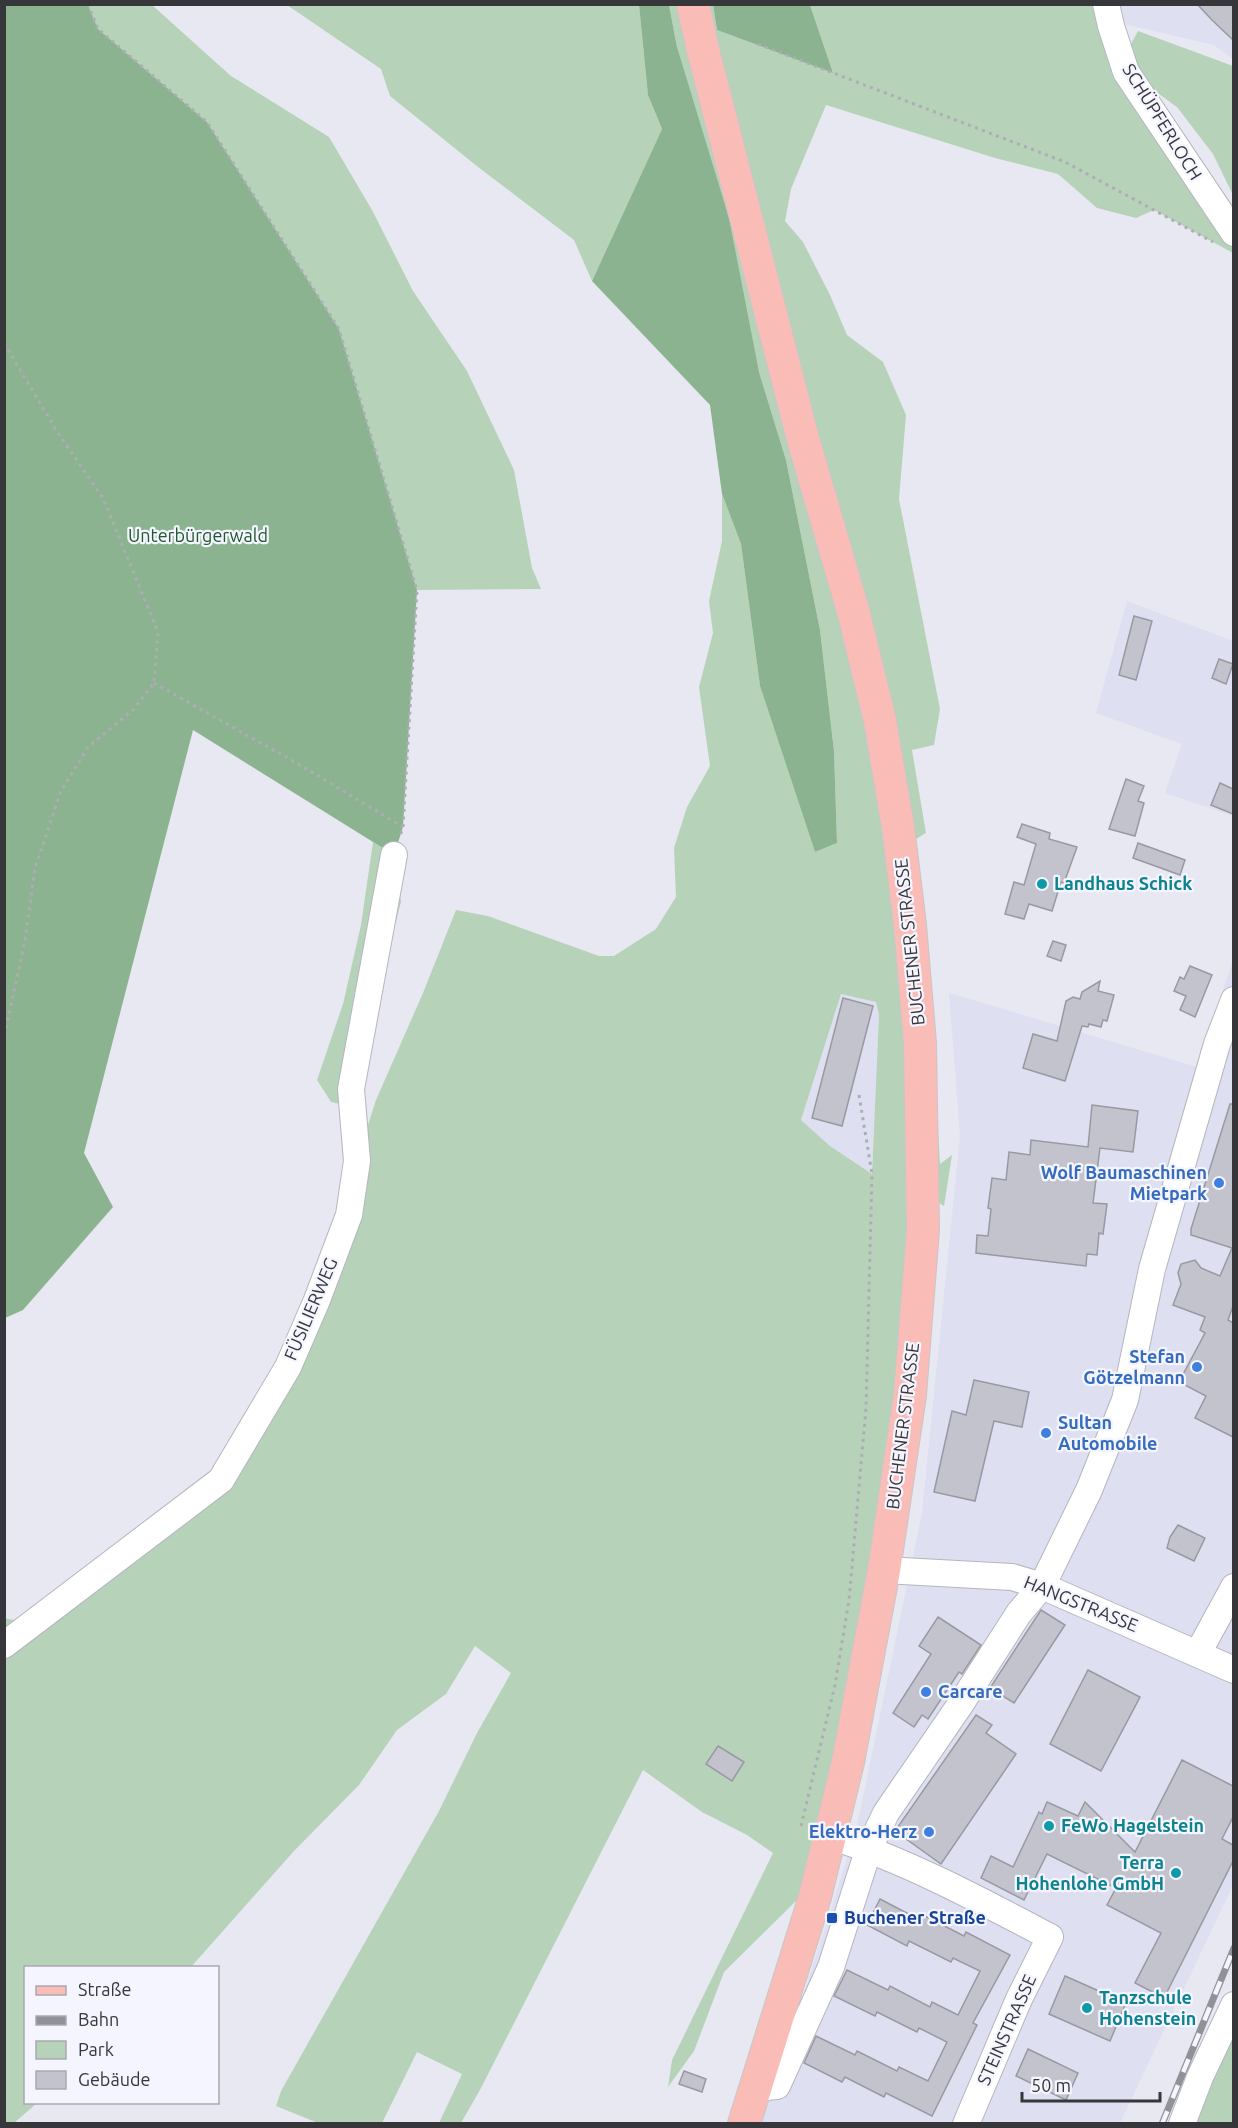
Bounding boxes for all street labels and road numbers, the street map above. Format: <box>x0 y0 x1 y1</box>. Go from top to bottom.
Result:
street label: SCHÜPFERLOCH <box>1119 60 1207 183</box>
street label: BUCHENER STRASSE <box>890 858 928 1027</box>
street label: FÜSILIERWEG <box>280 1254 341 1363</box>
street label: BUCHENER STRASSE <box>882 1341 922 1510</box>
street label: HANGSTRASSE <box>1021 1571 1141 1635</box>
street label: STEINSTRASSE <box>973 1971 1039 2088</box>

